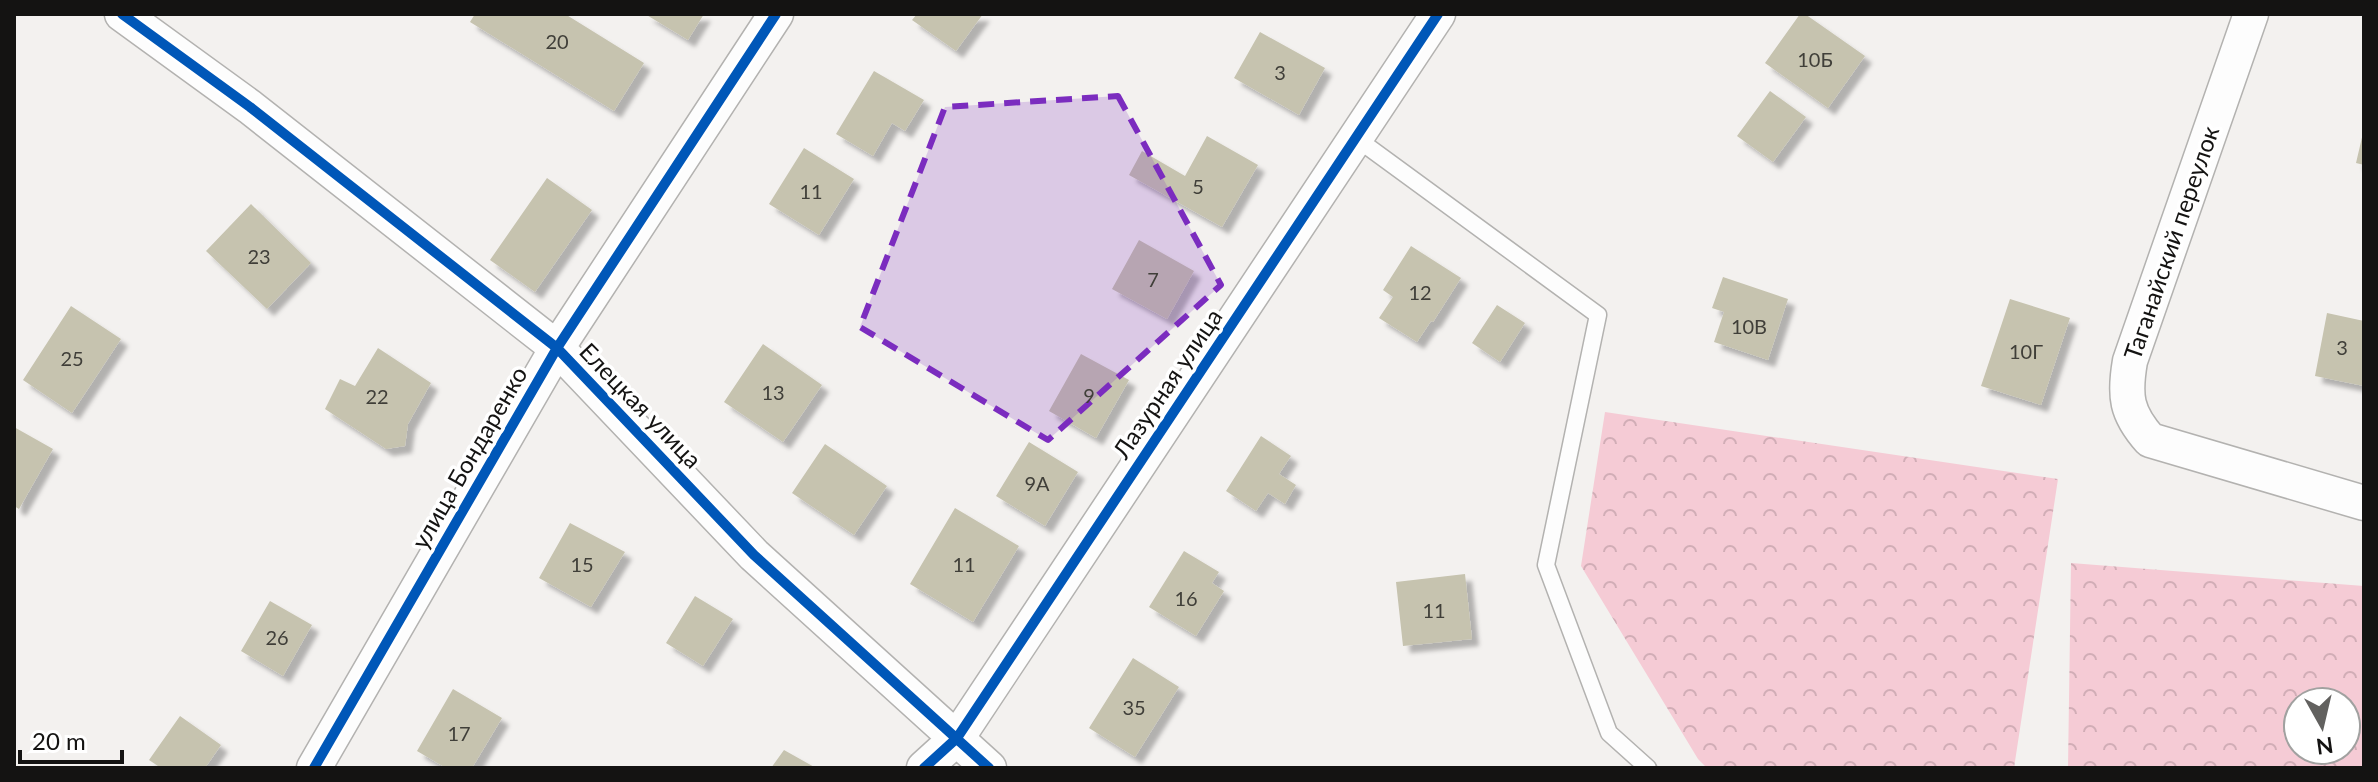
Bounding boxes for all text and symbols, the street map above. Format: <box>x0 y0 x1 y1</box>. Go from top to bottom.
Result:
house number: 20 <box>545 29 569 53</box>
house number: 10Б <box>1797 47 1833 71</box>
house number: 3 <box>1274 60 1286 84</box>
street label: Таганайский переулок <box>2117 121 2224 363</box>
house number: 5 <box>1192 174 1204 198</box>
house number: 11 <box>799 179 823 203</box>
house number: 23 <box>247 244 271 268</box>
house number: 7 <box>1147 267 1159 291</box>
house number: 12 <box>1408 280 1432 304</box>
street label: Лазурная улица <box>1105 303 1227 464</box>
house number: 10В <box>1731 314 1767 338</box>
house number: 3 <box>2336 335 2348 359</box>
street label: Елецкая улица <box>574 336 708 474</box>
house number: 10Г <box>2009 339 2043 363</box>
house number: 25 <box>60 346 84 370</box>
street label: улица Бондаренко <box>405 361 533 554</box>
house number: 13 <box>761 380 785 404</box>
house number: 9 <box>1083 383 1095 407</box>
house number: 22 <box>365 384 389 408</box>
house number: 9А <box>1024 471 1050 495</box>
house number: 15 <box>570 552 594 576</box>
house number: 11 <box>952 552 976 576</box>
house number: 16 <box>1174 586 1198 610</box>
house number: 11 <box>1422 598 1446 622</box>
house number: 26 <box>265 625 289 649</box>
north arrow <box>2282 686 2362 766</box>
house number: 35 <box>1122 695 1146 719</box>
scale bar <box>20 714 122 764</box>
house number: 17 <box>447 721 471 745</box>
text: 20 m <box>32 726 86 755</box>
text: N <box>2315 732 2335 761</box>

